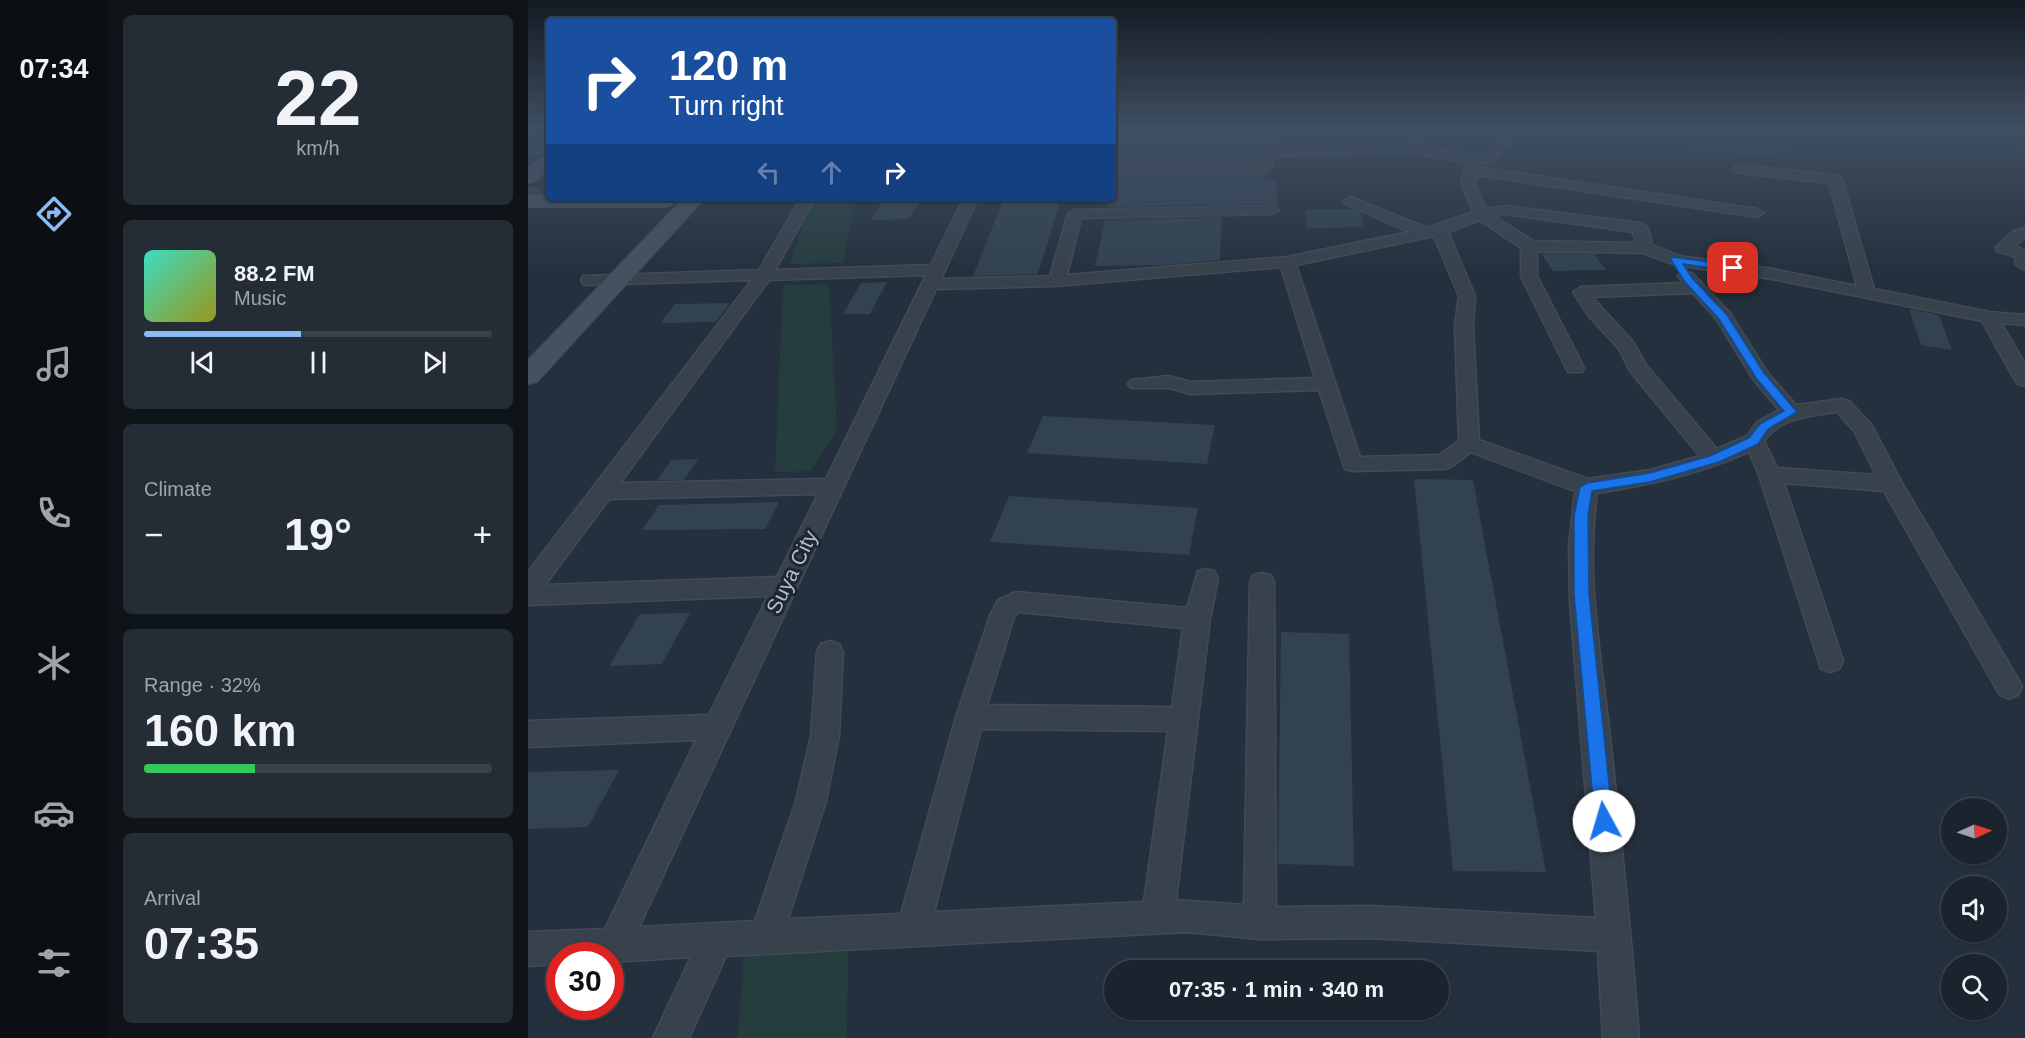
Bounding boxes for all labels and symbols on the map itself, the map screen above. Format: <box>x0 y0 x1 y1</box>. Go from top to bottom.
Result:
pin <box>1707 242 1758 293</box>
street label: Suya City <box>762 526 822 617</box>
position arrow <box>1572 789 1636 853</box>
north arrow <box>1941 798 2007 864</box>
speed limit sign: 30 <box>546 942 624 1020</box>

